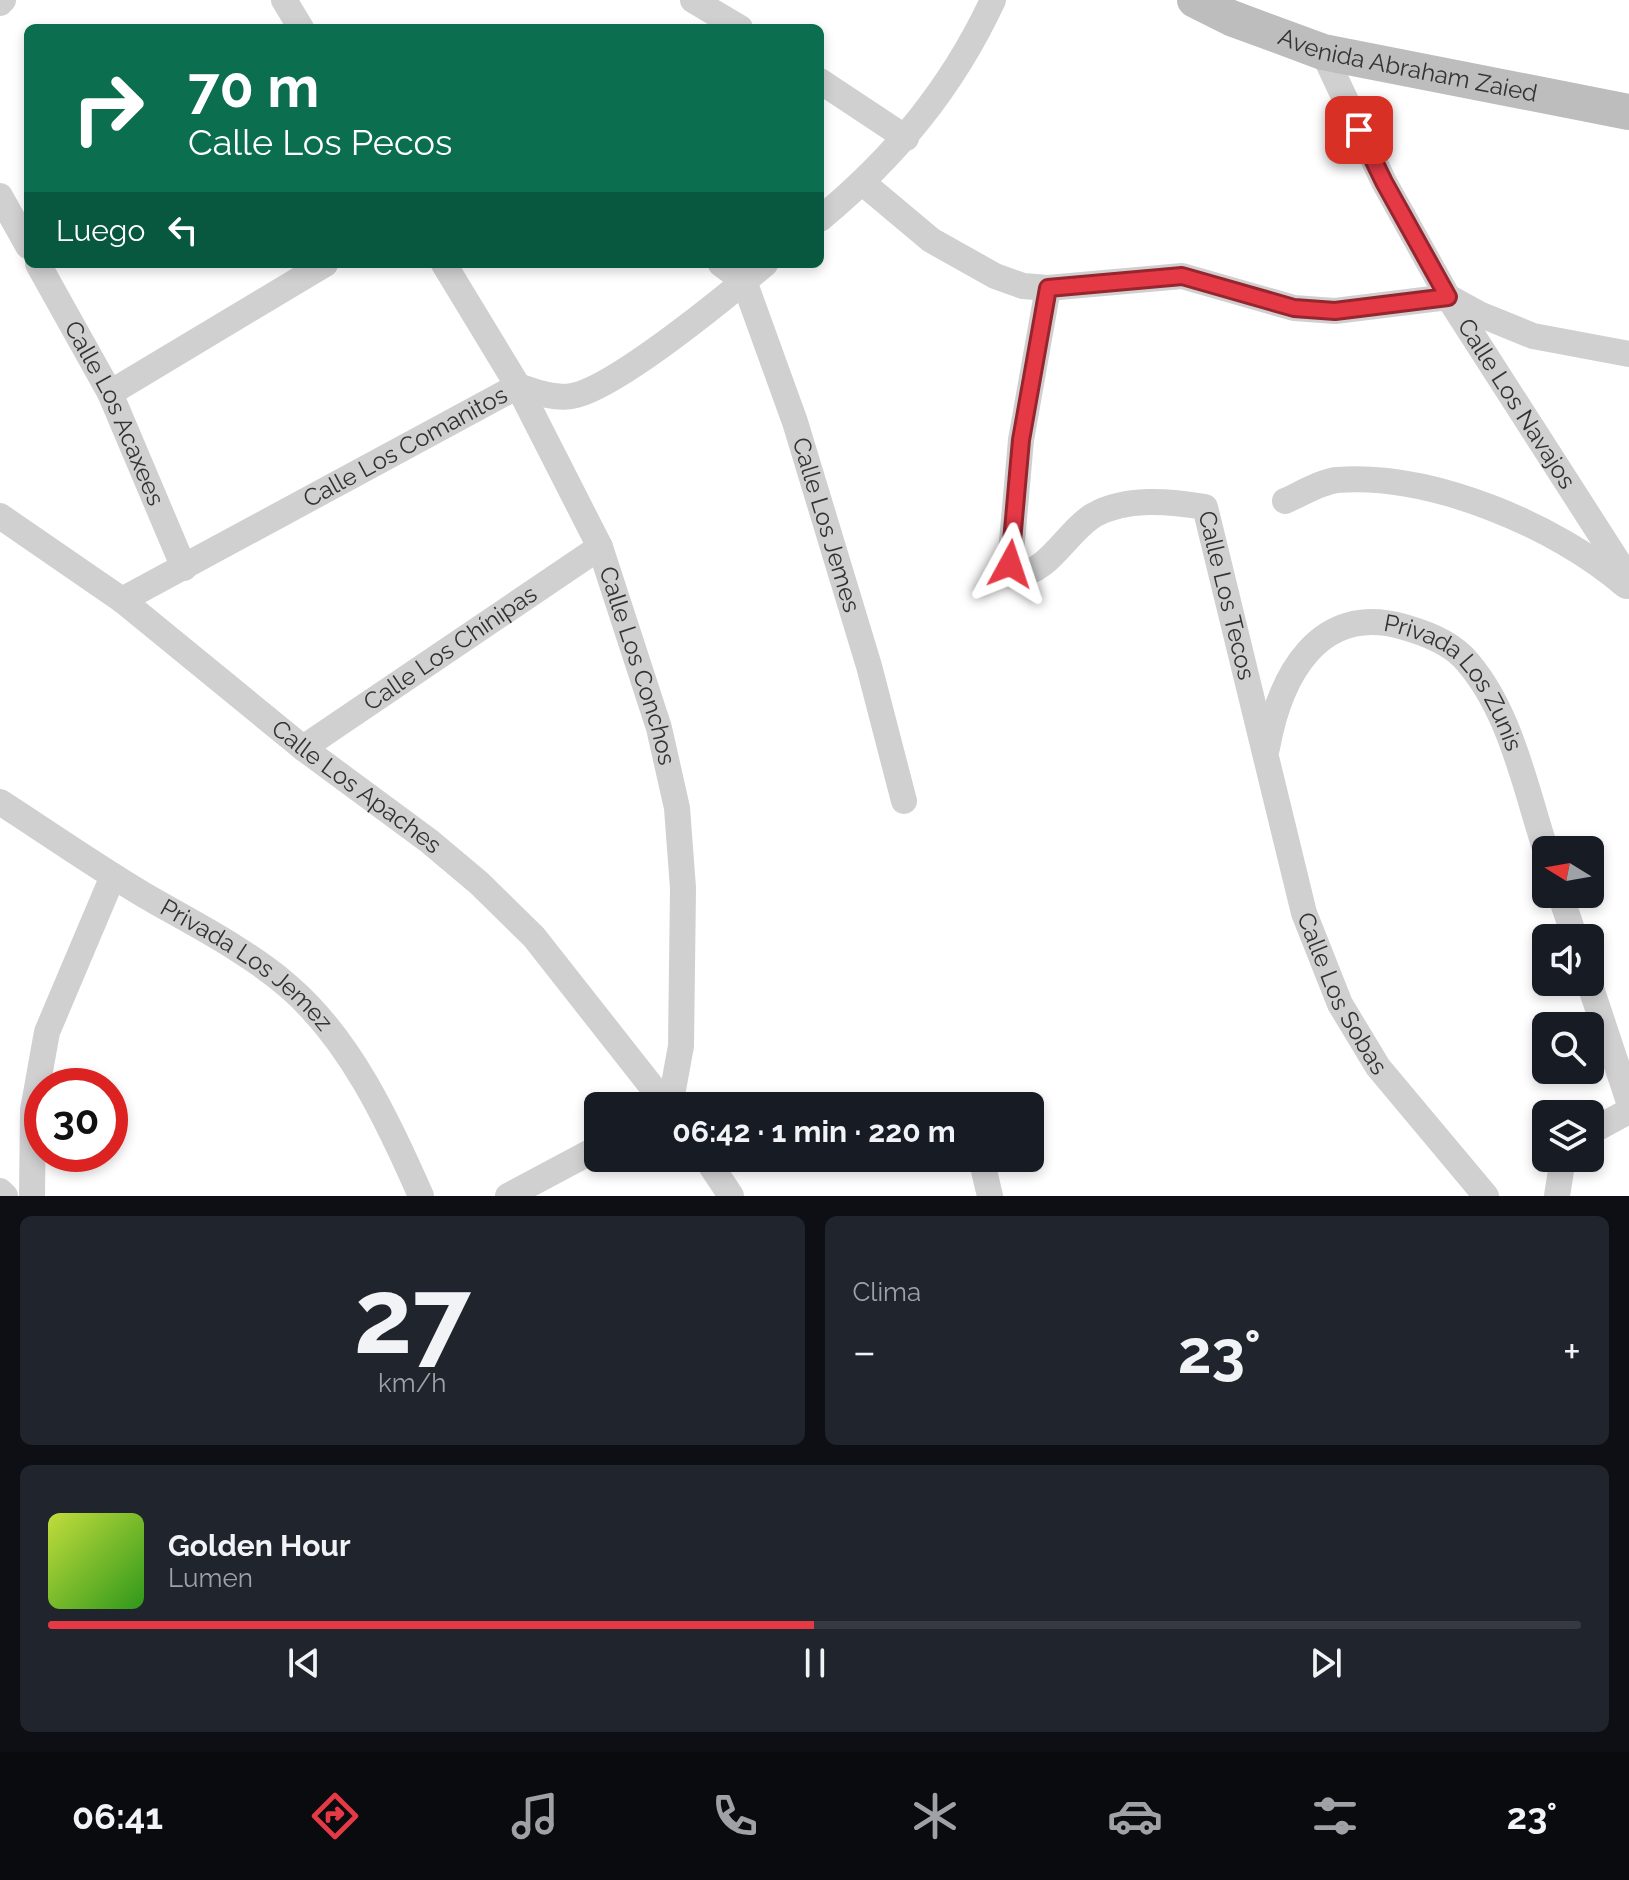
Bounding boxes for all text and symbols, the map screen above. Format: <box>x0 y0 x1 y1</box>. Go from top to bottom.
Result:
street label: Avenida Abraham Zaied <box>1274 22 1540 108</box>
text: 70 m <box>188 54 319 120</box>
icon: right <box>56 56 160 160</box>
pin <box>1325 96 1393 164</box>
icon: arrive <box>1337 108 1381 152</box>
text: Calle Los Pecos <box>188 121 452 163</box>
icon: left <box>161 208 205 252</box>
text: Luego <box>56 213 145 248</box>
street label: Calle Los Navajos <box>1452 313 1582 494</box>
street label: Calle Los Acaxees <box>59 315 171 510</box>
street label: Calle Los Comanitos <box>298 380 512 513</box>
street label: Calle Los Jemes <box>787 434 867 616</box>
street label: Calle Los Tecos <box>1192 508 1262 683</box>
position arrow <box>968 522 1052 606</box>
street label: Calle Los Conchos <box>593 563 682 768</box>
street label: Calle Los Chínipas <box>358 579 542 717</box>
street label: Privada Los Zunis <box>1382 608 1529 755</box>
street label: Calle Los Apaches <box>266 713 448 859</box>
north arrow <box>1532 836 1604 908</box>
map controls <box>1532 836 1604 1172</box>
street label: Privada Los Jemez <box>155 892 339 1036</box>
street label: Calle Los Sobas <box>1291 908 1393 1081</box>
button: sound <box>1532 924 1604 996</box>
button: search <box>1532 1012 1604 1084</box>
speed limit sign: 30 <box>24 1068 128 1172</box>
button: layers <box>1532 1100 1604 1172</box>
text: 06:42 · 1 min · 220 m <box>672 1114 956 1149</box>
text: 27 <box>354 1255 471 1377</box>
text: Clima <box>853 1277 921 1307</box>
text: 23° <box>1178 1317 1261 1387</box>
text: − <box>853 1326 876 1377</box>
text: + <box>1563 1326 1581 1377</box>
text: km/h <box>378 1368 447 1398</box>
text: Golden Hour <box>168 1528 351 1563</box>
text: Lumen <box>168 1563 253 1593</box>
icon: previous <box>282 1641 326 1685</box>
icon: pause <box>793 1641 837 1685</box>
icon: next <box>1304 1641 1348 1685</box>
icon: directions <box>307 1788 363 1844</box>
icon: music <box>507 1788 563 1844</box>
icon: phone <box>707 1788 763 1844</box>
icon: climate <box>907 1788 963 1844</box>
icon: car <box>1107 1788 1163 1844</box>
icon: filters <box>1307 1788 1363 1844</box>
text: 06:41 <box>72 1795 163 1837</box>
text: 23° <box>1507 1795 1557 1837</box>

